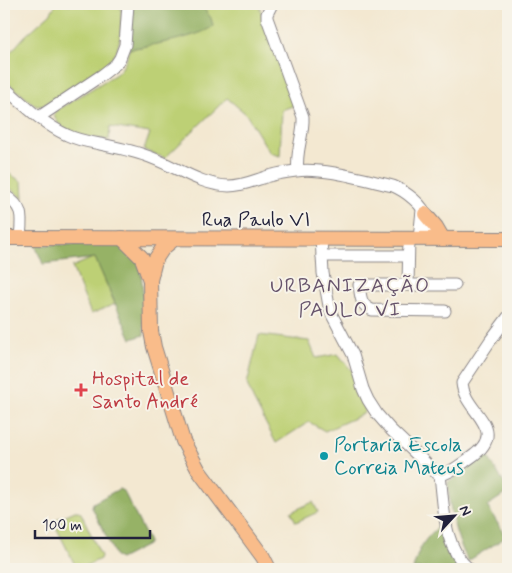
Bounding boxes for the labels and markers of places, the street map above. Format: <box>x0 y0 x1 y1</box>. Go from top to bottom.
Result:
place label: Hospital de Santo André <box>92 366 198 416</box>
marker: Hospital de Santo André <box>74 383 88 397</box>
place label: Portaria Escola Correia Mateus <box>334 432 464 482</box>
marker: Portaria Escola Correia Mateus <box>318 450 330 462</box>

